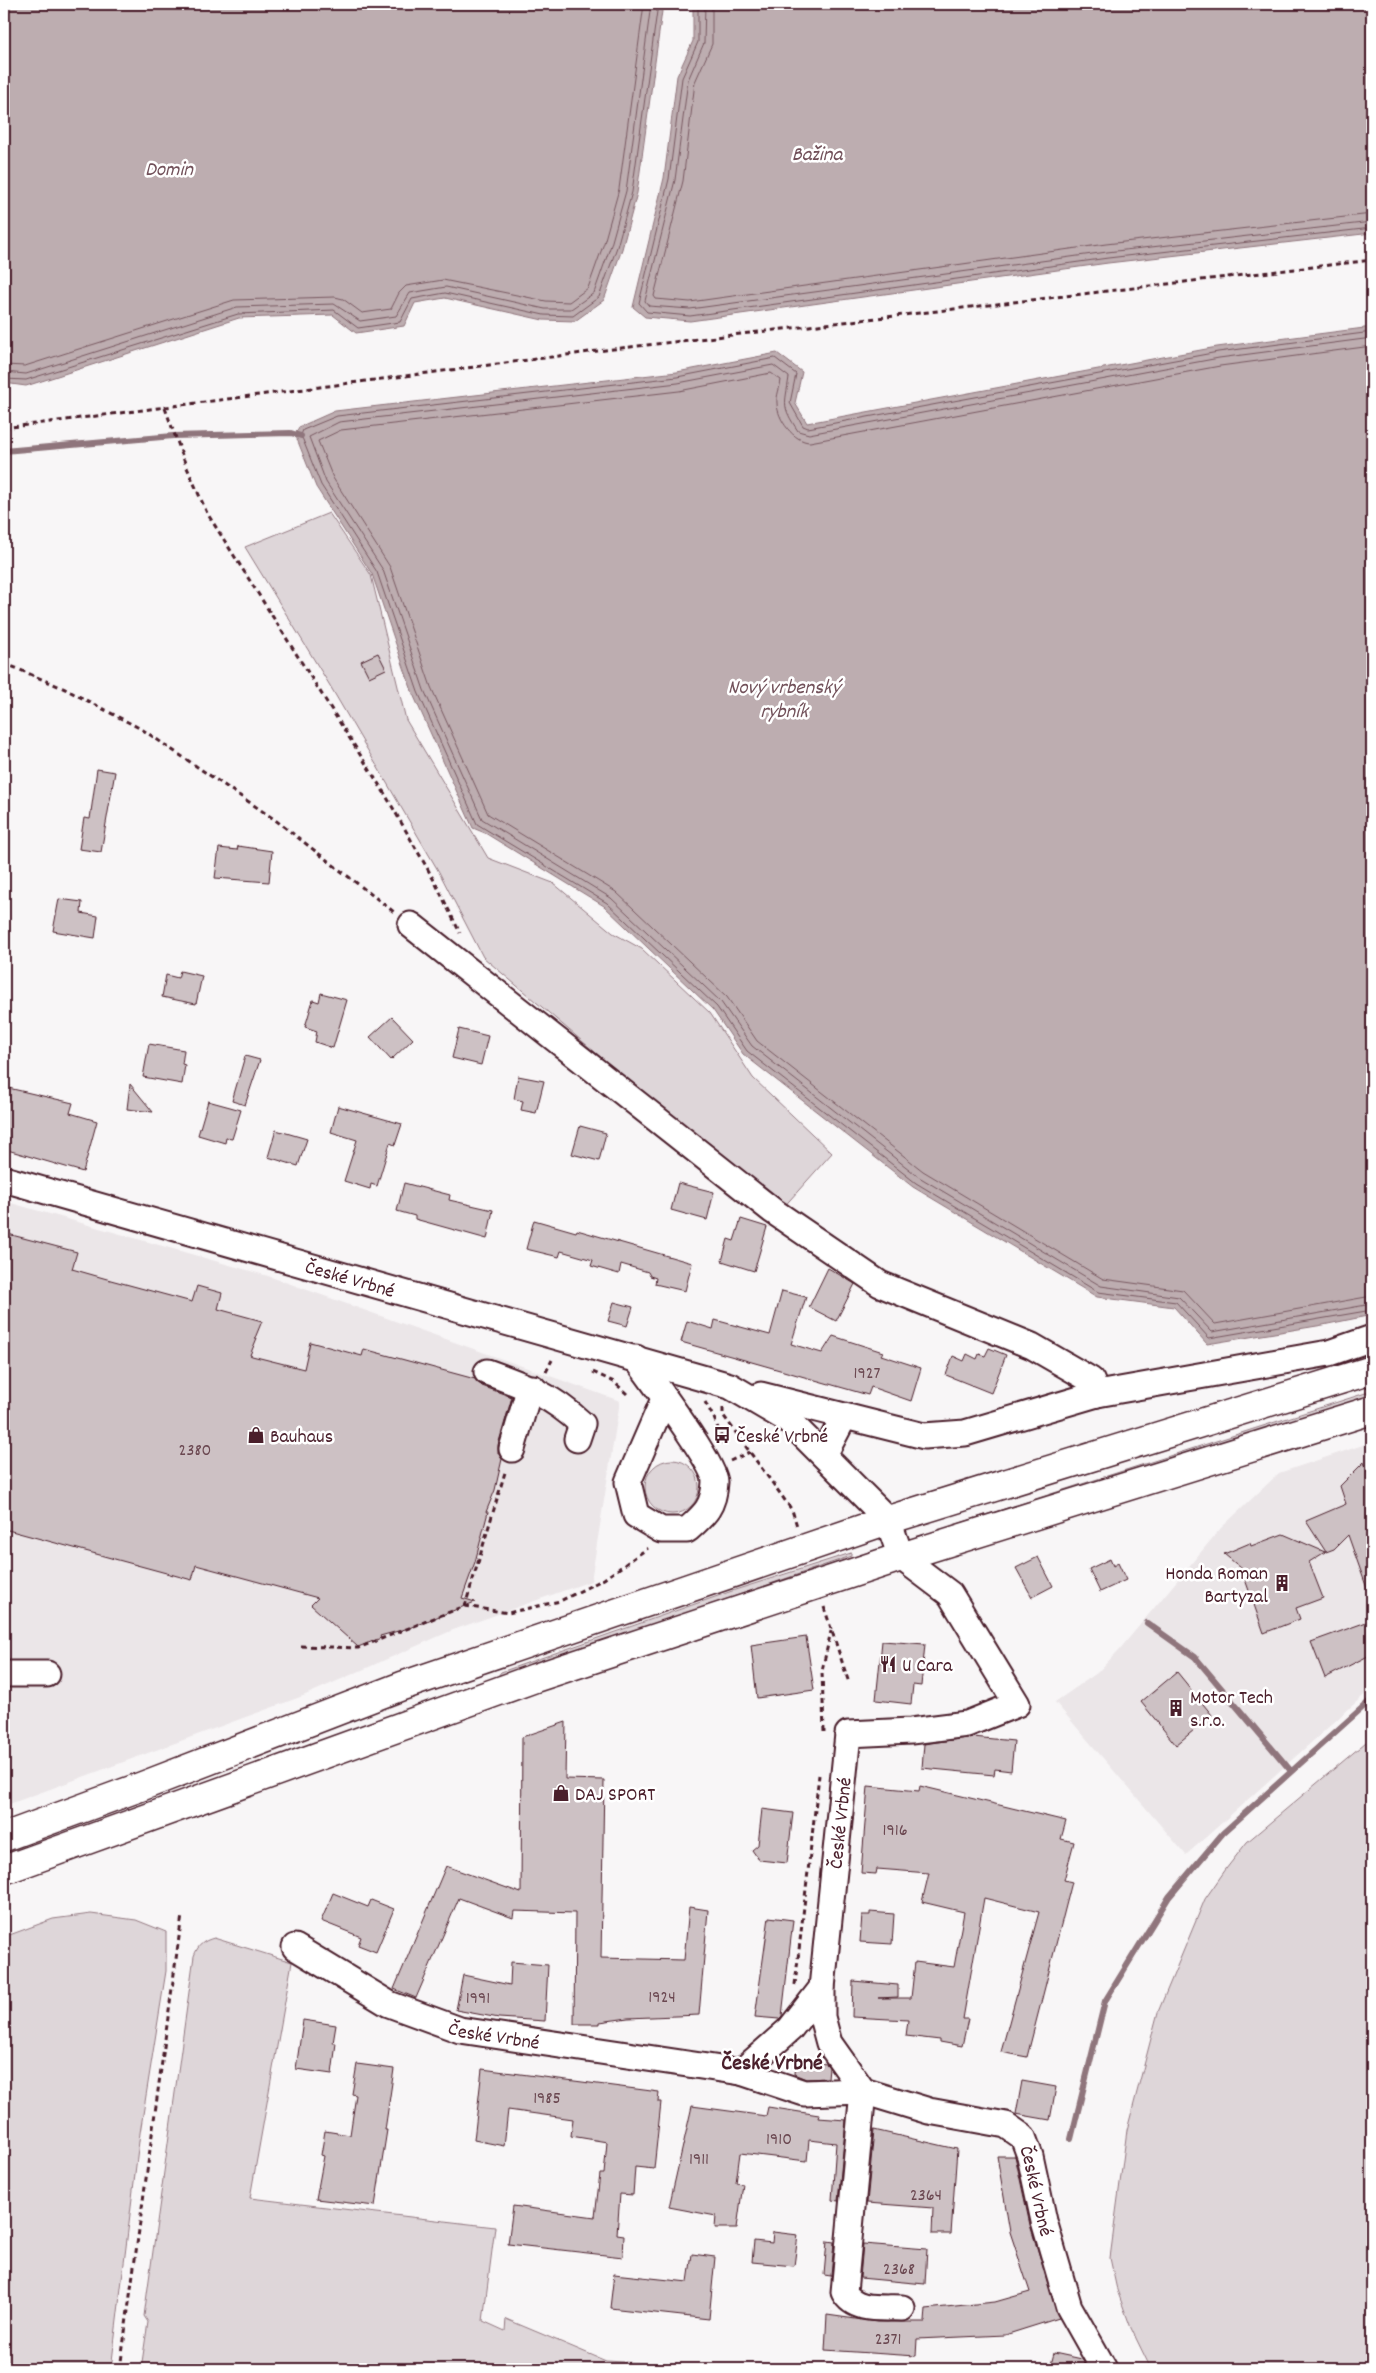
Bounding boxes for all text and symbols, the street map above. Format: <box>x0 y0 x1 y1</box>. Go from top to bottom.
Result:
water label: Bažina <box>792 141 843 171</box>
water label: Domin <box>145 156 194 186</box>
water label: Nový vrbenský rybník <box>728 674 844 728</box>
street label: České Vrbné <box>301 1254 398 1307</box>
house number: 1927 <box>854 1362 881 1387</box>
place label: Bauhaus <box>270 1424 333 1452</box>
place label: České Vrbné <box>736 1424 828 1452</box>
shop icon: Bauhaus <box>246 1425 266 1445</box>
bus stop icon: České Vrbné <box>712 1425 732 1445</box>
house number: 2380 <box>179 1439 211 1464</box>
place label: Honda Roman Bartyzal <box>1165 1561 1268 1612</box>
building icon: Honda Roman Bartyzal <box>1272 1573 1292 1593</box>
place label: U Cara <box>902 1653 953 1681</box>
restaurant icon: U Cara <box>878 1654 898 1674</box>
place label: Motor Tech s.r.o. <box>1190 1685 1273 1736</box>
building icon: Motor Tech s.r.o. <box>1166 1698 1186 1718</box>
street label: České Vrbné <box>823 1776 861 1871</box>
place label: DAJ SPORT <box>575 1782 655 1810</box>
shop icon: DAJ SPORT <box>551 1783 571 1803</box>
house number: 1916 <box>883 1819 907 1844</box>
house number: 1924 <box>648 1986 676 2011</box>
house number: 1991 <box>466 1987 490 2012</box>
street label: České Vrbné <box>443 2016 541 2059</box>
district label: České Vrbné <box>721 2049 823 2080</box>
house number: 1985 <box>533 2087 561 2112</box>
house number: 1910 <box>766 2128 792 2153</box>
street label: České Vrbné <box>1010 2142 1059 2240</box>
house number: 1911 <box>689 2148 709 2173</box>
house number: 2364 <box>910 2184 942 2209</box>
house number: 2368 <box>883 2258 915 2283</box>
house number: 2371 <box>875 2328 901 2353</box>

